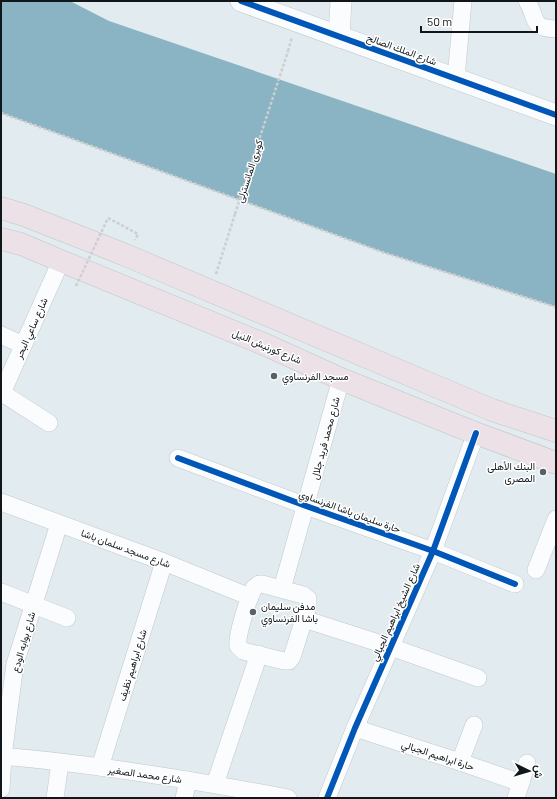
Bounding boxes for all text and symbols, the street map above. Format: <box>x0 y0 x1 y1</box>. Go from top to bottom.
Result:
scale bar <box>421 8 537 34</box>
text: 50 m <box>427 14 452 28</box>
street label: شارع الملك الصالح <box>365 31 439 68</box>
street label: كوبرى المانسترلى <box>233 137 266 204</box>
street label: شارع ساعي البحر <box>12 295 53 363</box>
street label: شارع كورنيش النيل <box>230 326 303 367</box>
place label: مسجد الفرنساوي <box>282 370 349 385</box>
marker: مسجد الفرنساوي <box>269 371 279 381</box>
street label: شارع محمد فريد جلال <box>308 395 343 481</box>
place label: البنك الأهلى المصرى <box>487 460 535 485</box>
marker: البنك الأهلى المصرى <box>538 467 548 477</box>
street label: حارة سليمان باشا الفرنساوي <box>297 487 403 538</box>
street label: شارع مسجد سلمان باشا <box>79 526 172 571</box>
street label: شارع الشيخ ابراهيم الجبالي <box>368 561 425 664</box>
place label: مدفن سليمان باشا الفرنساوي <box>261 600 318 627</box>
marker: مدفن سليمان باشا الفرنساوي <box>248 607 258 617</box>
street label: شارع بوابه الودع <box>9 610 38 674</box>
street label: شارع ابراهيم نظيف <box>115 628 150 703</box>
street label: حارة ابراهيم الجبالي <box>399 738 476 775</box>
north arrow <box>509 751 549 791</box>
street label: شارع محمد الصغير <box>106 763 183 786</box>
text: ش <box>531 765 547 779</box>

